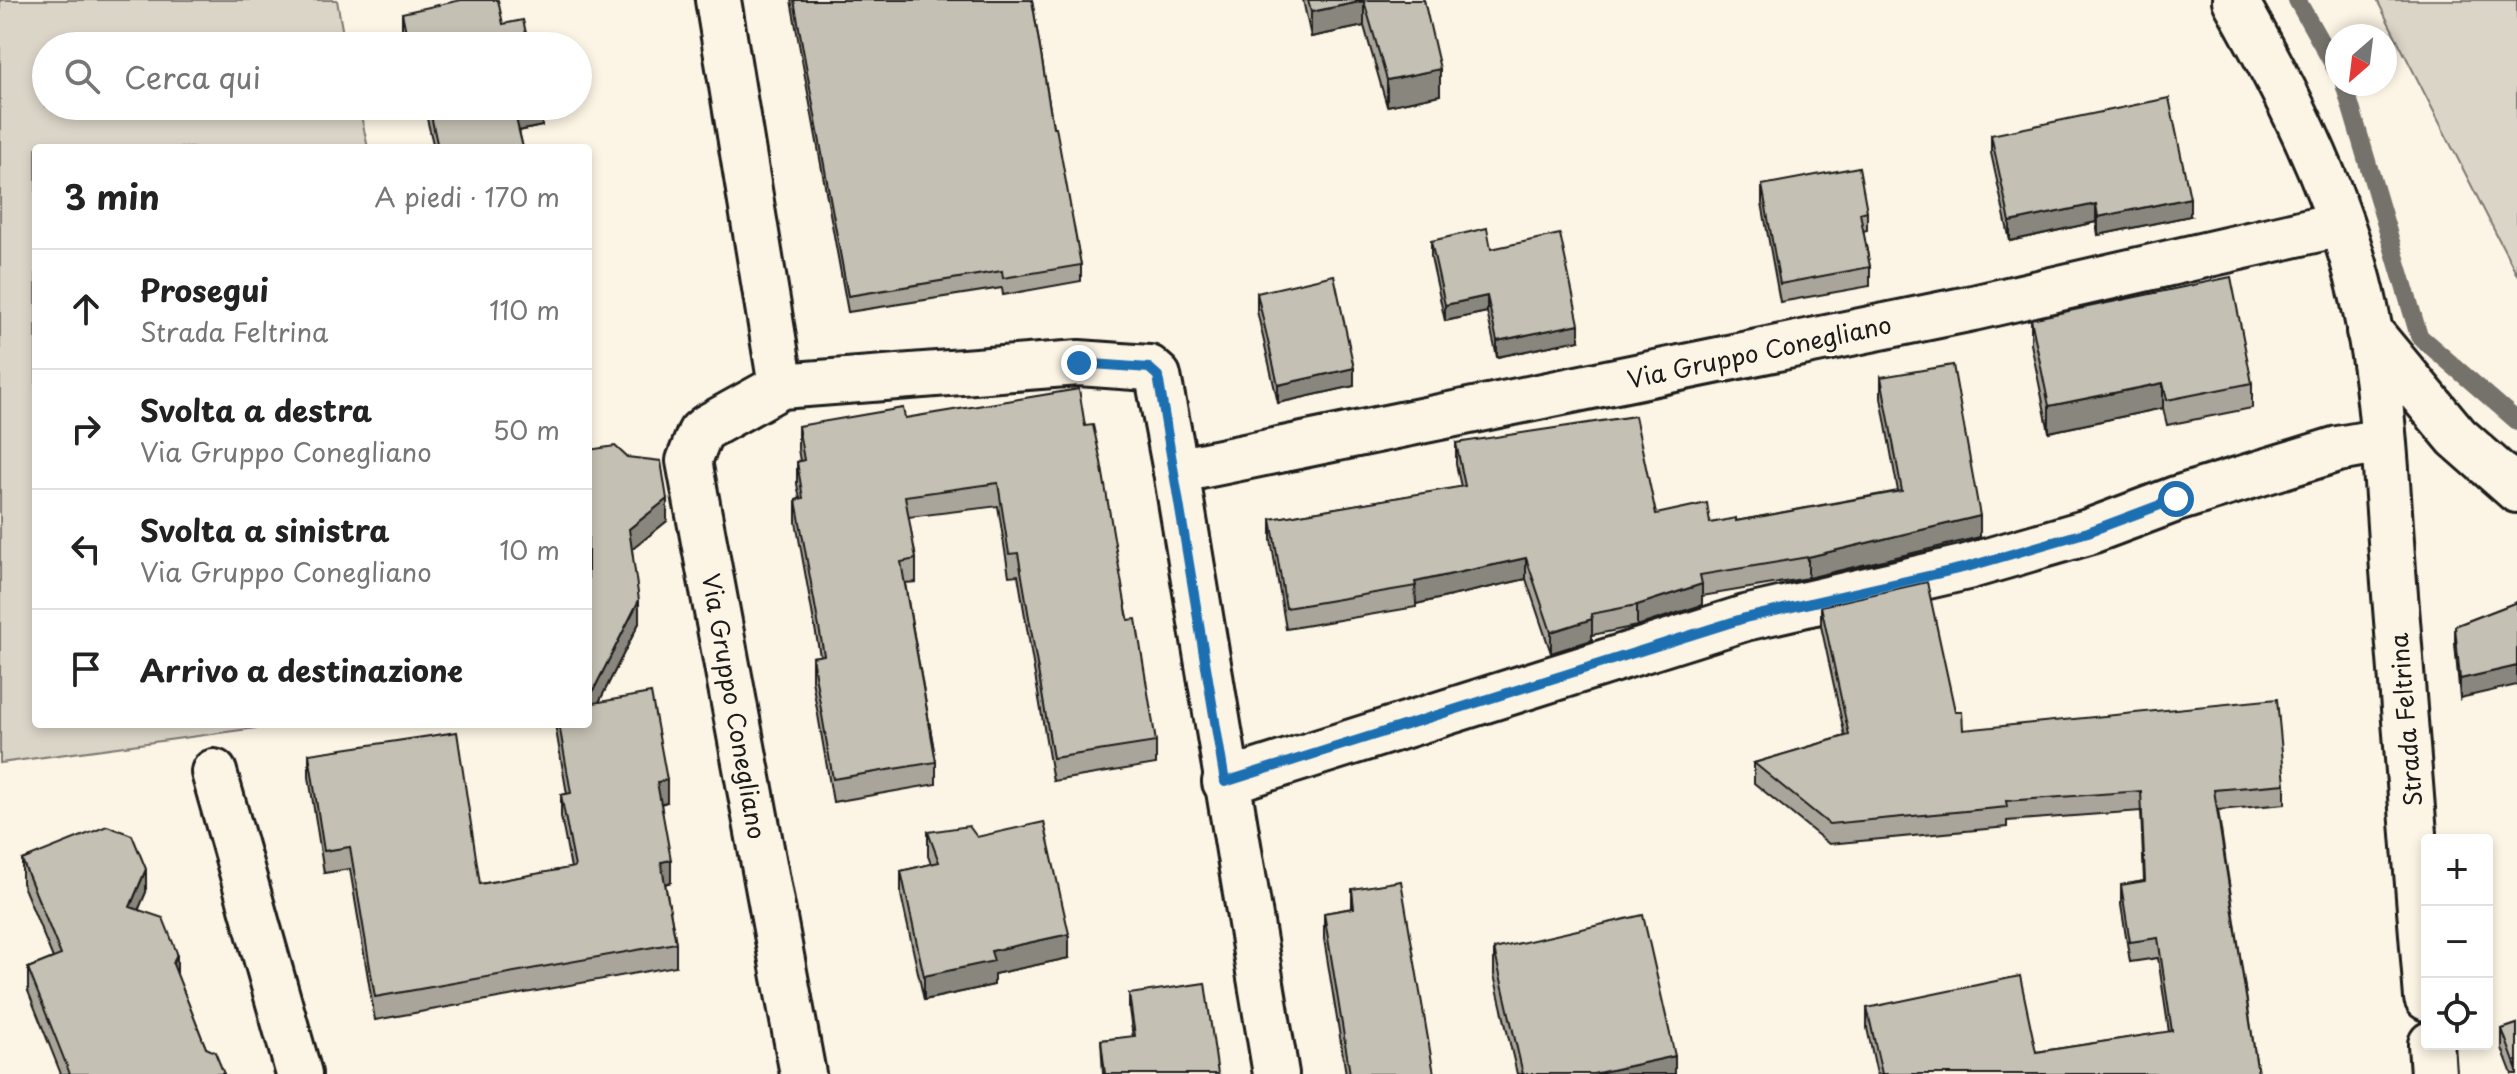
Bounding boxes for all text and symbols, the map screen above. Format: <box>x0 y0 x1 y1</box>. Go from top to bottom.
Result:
north arrow <box>2325 24 2397 96</box>
search box <box>32 32 592 120</box>
icon: search <box>60 54 104 98</box>
text: Cerca qui <box>124 54 261 99</box>
text: 3 min <box>64 170 160 222</box>
text: A piedi · 170 m <box>375 177 560 216</box>
text: Prosegui <box>140 267 269 312</box>
icon: ahead <box>64 287 108 331</box>
text: 110 m <box>489 290 560 329</box>
street label: Via Gruppo Conegliano <box>1624 305 1894 397</box>
text: Strada Feltrina <box>140 312 328 351</box>
route end <box>1061 345 1097 381</box>
text: Svolta a destra <box>140 387 372 432</box>
icon: right <box>64 407 108 451</box>
text: 50 m <box>493 410 560 449</box>
text: Via Gruppo Conegliano <box>140 432 432 471</box>
route start <box>2158 481 2194 517</box>
text: Svolta a sinistra <box>140 507 390 552</box>
icon: left <box>64 527 108 571</box>
text: 10 m <box>499 530 560 569</box>
text: Via Gruppo Conegliano <box>140 552 432 591</box>
street label: Via Gruppo Conegliano <box>694 570 776 842</box>
street label: Strada Feltrina <box>2379 632 2431 808</box>
icon: arrive <box>64 647 108 691</box>
text: Arrivo a destinazione <box>140 647 463 692</box>
map controls <box>2421 834 2493 1050</box>
button: + <box>2421 834 2493 906</box>
button: − <box>2421 906 2493 978</box>
button: locate <box>2421 978 2493 1050</box>

